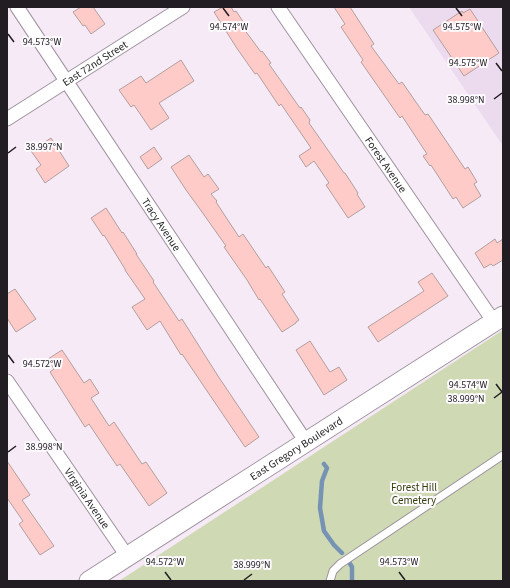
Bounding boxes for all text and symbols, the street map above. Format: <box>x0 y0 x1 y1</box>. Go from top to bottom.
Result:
text: 94.574°W <box>210 20 248 34</box>
text: 94.575°W <box>443 20 481 34</box>
text: 94.573°W <box>23 35 61 49</box>
street label: East 72nd Street <box>60 37 131 90</box>
text: 94.575°W <box>449 56 487 70</box>
text: 38.998°N <box>447 93 485 107</box>
street label: Forest Avenue <box>361 134 410 196</box>
text: 38.997°N <box>25 140 63 154</box>
street label: Tracy Avenue <box>138 195 184 255</box>
text: 94.572°W <box>23 357 61 371</box>
text: 94.574°W <box>449 378 487 392</box>
text: 38.999°N <box>447 392 485 406</box>
street label: East Gregory Boulevard <box>247 414 346 484</box>
text: 38.998°N <box>25 440 63 454</box>
street label: Virginia Avenue <box>61 465 113 532</box>
park label: Forest Hill Cemetery <box>391 480 437 508</box>
text: 94.572°W <box>146 555 184 569</box>
text: 94.573°W <box>380 555 418 569</box>
text: 38.999°N <box>233 558 271 572</box>

